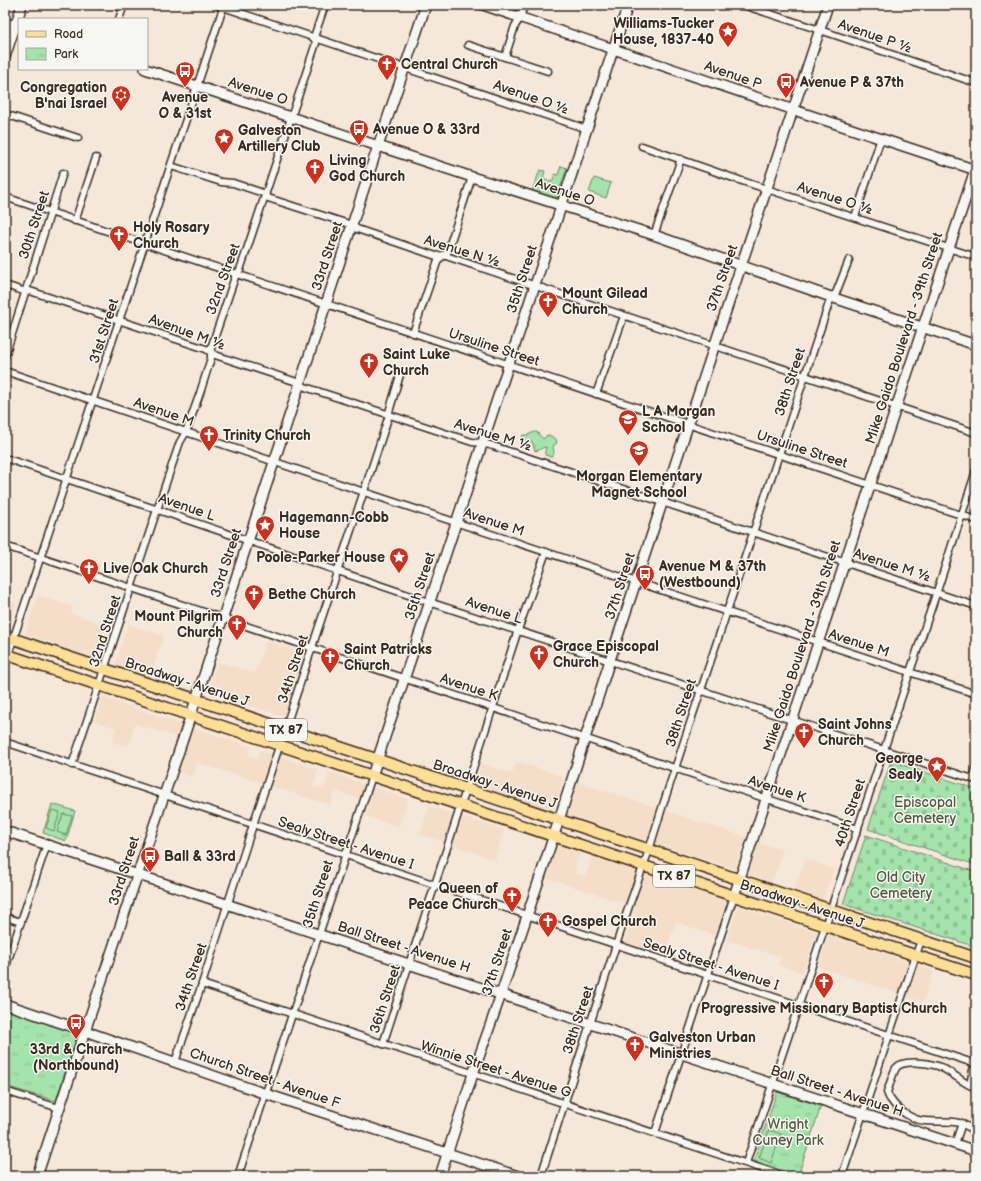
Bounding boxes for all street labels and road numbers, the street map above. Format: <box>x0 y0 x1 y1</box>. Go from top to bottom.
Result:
street label: Avenue P ½ <box>836 15 914 57</box>
street label: Avenue P <box>702 57 764 93</box>
street label: Avenue O <box>226 73 290 109</box>
street label: Avenue O ½ <box>491 76 571 118</box>
street label: Avenue O <box>533 174 597 210</box>
street label: Avenue O ½ <box>795 178 875 218</box>
street label: 30th Street <box>15 188 53 261</box>
street label: 33rd Street <box>308 218 346 293</box>
street label: Mike Gaido Boulevard - 39th Street <box>862 229 947 446</box>
street label: Avenue N ½ <box>422 231 502 271</box>
street label: 32nd Street <box>202 240 244 317</box>
street label: 35th Street <box>503 242 541 315</box>
street label: 37th Street <box>703 242 742 314</box>
street label: 31st Street <box>86 296 123 366</box>
street label: Avenue M ½ <box>147 310 227 354</box>
street label: Ursuline Street <box>446 324 542 370</box>
street label: 38th Street <box>771 345 809 418</box>
street label: Avenue M <box>132 394 196 430</box>
street label: Avenue M ½ <box>452 415 534 455</box>
street label: Ursuline Street <box>754 426 850 472</box>
street label: Avenue L <box>156 489 218 525</box>
street label: Avenue M <box>461 504 527 540</box>
street label: 33rd Street <box>207 525 245 600</box>
street label: Mike Gaido Boulevard - 39th Street <box>760 537 845 754</box>
street label: Avenue M ½ <box>851 545 933 585</box>
street label: 35th Street <box>401 549 439 622</box>
street label: 37th Street <box>601 550 639 622</box>
street label: 32nd Street <box>85 592 125 669</box>
street label: Avenue L <box>463 593 525 627</box>
street label: Avenue M <box>826 625 892 661</box>
street label: 34th Street <box>274 632 312 705</box>
street label: Broadway - Avenue J <box>123 654 252 710</box>
street label: Avenue K <box>438 670 501 705</box>
street label: 38th Street <box>662 676 700 749</box>
road number: TX 87 <box>265 719 307 741</box>
street label: Broadway - Avenue J <box>431 756 560 812</box>
street label: Avenue K <box>746 772 809 807</box>
street label: 40th Street <box>831 776 869 849</box>
street label: Sealy Street - Avenue I <box>276 813 416 873</box>
street label: 33rd Street <box>105 833 143 908</box>
street label: 35th Street <box>299 857 337 930</box>
road number: TX 87 <box>653 865 695 887</box>
street label: Broadway - Avenue J <box>738 876 867 932</box>
street label: Ball Street - Avenue H <box>336 918 472 976</box>
street label: 37th Street <box>478 926 516 998</box>
street label: Sealy Street - Avenue I <box>641 934 781 994</box>
street label: 34th Street <box>171 940 211 1013</box>
street label: 36th Street <box>366 962 404 1035</box>
street label: 38th Street <box>559 983 597 1056</box>
street label: Winnie Street - Avenue G <box>418 1037 574 1102</box>
street label: Church Street - Avenue F <box>188 1044 343 1112</box>
street label: Ball Street - Avenue H <box>769 1062 905 1120</box>

